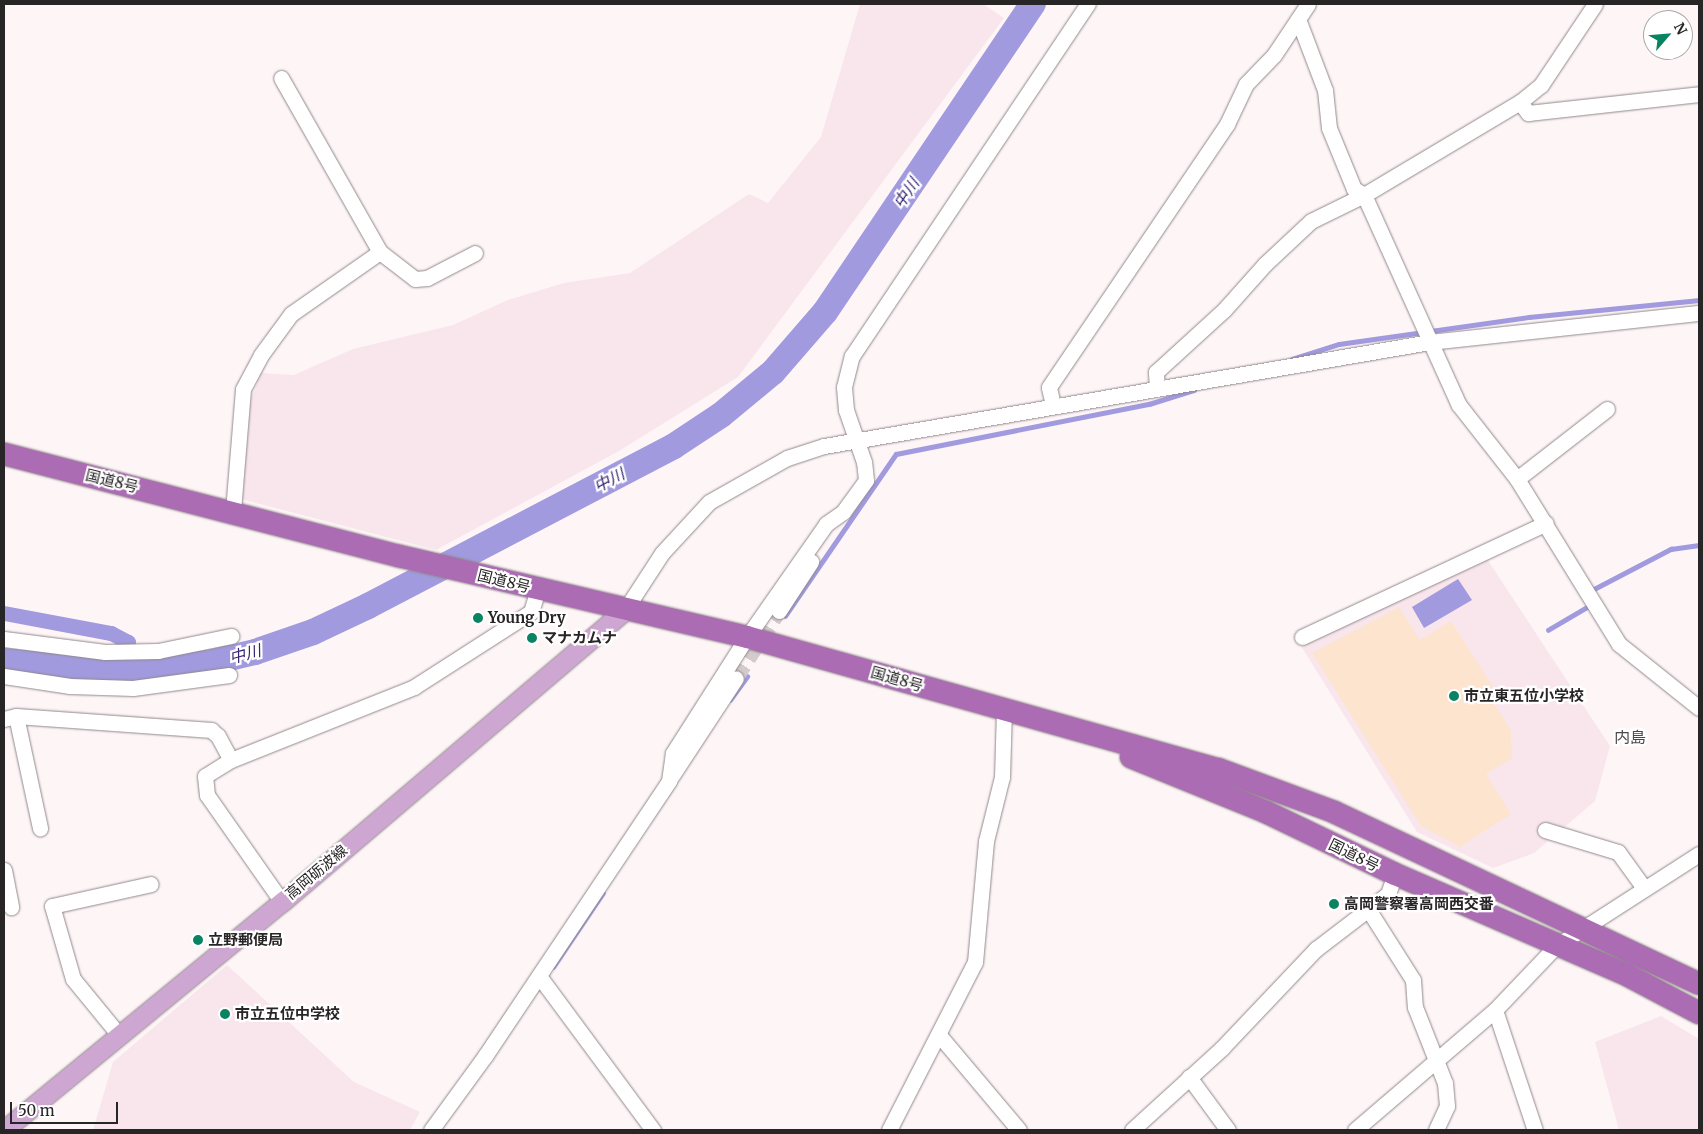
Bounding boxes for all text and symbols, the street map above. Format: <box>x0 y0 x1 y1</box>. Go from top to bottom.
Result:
north arrow <box>1643 10 1693 60</box>
text: N <box>1670 20 1691 38</box>
water label: 中川 <box>889 174 923 212</box>
water label: 中川 <box>590 464 628 496</box>
street label: 国道8号 <box>84 466 140 496</box>
street label: 国道8号 <box>476 566 532 596</box>
place label: Young Dry <box>488 609 566 627</box>
marker: Young Dry <box>472 612 484 624</box>
place label: マナカムナ <box>542 629 617 647</box>
marker: マナカムナ <box>526 632 538 644</box>
water label: 中川 <box>227 641 263 667</box>
street label: 国道8号 <box>869 663 925 695</box>
place label: 市立東五位小学校 <box>1464 687 1584 705</box>
marker: 市立東五位小学校 <box>1448 690 1460 702</box>
district label: 内島 <box>1614 727 1646 747</box>
street label: 国道8号 <box>1326 835 1382 875</box>
street label: 高岡砺波線 <box>281 841 351 903</box>
place label: 高岡警察署高岡西交番 <box>1344 895 1494 913</box>
marker: 高岡警察署高岡西交番 <box>1328 898 1340 910</box>
place label: 立野郵便局 <box>208 931 283 949</box>
marker: 立野郵便局 <box>192 934 204 946</box>
place label: 市立五位中学校 <box>235 1005 340 1023</box>
marker: 市立五位中学校 <box>219 1008 231 1020</box>
scale bar <box>12 1092 120 1124</box>
text: 50 m <box>18 1101 55 1120</box>

